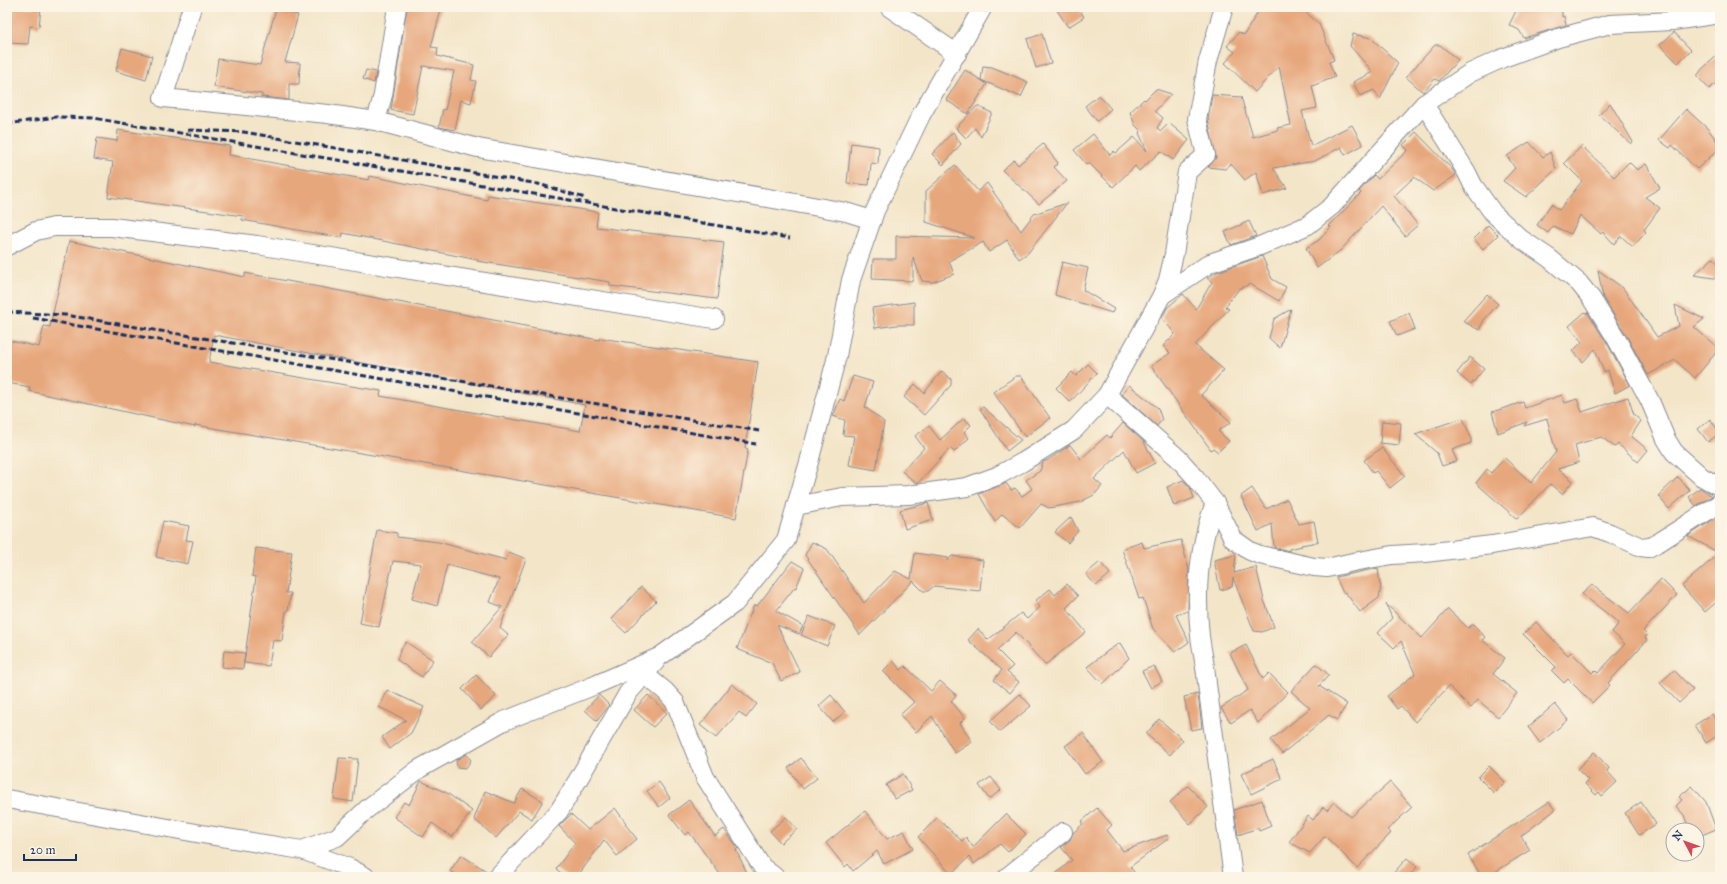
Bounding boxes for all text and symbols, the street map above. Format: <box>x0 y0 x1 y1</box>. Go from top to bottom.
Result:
north arrow <box>1665 822 1705 862</box>
text: N <box>1670 827 1686 844</box>
scale bar <box>24 836 76 862</box>
text: 20 m <box>30 843 56 857</box>

